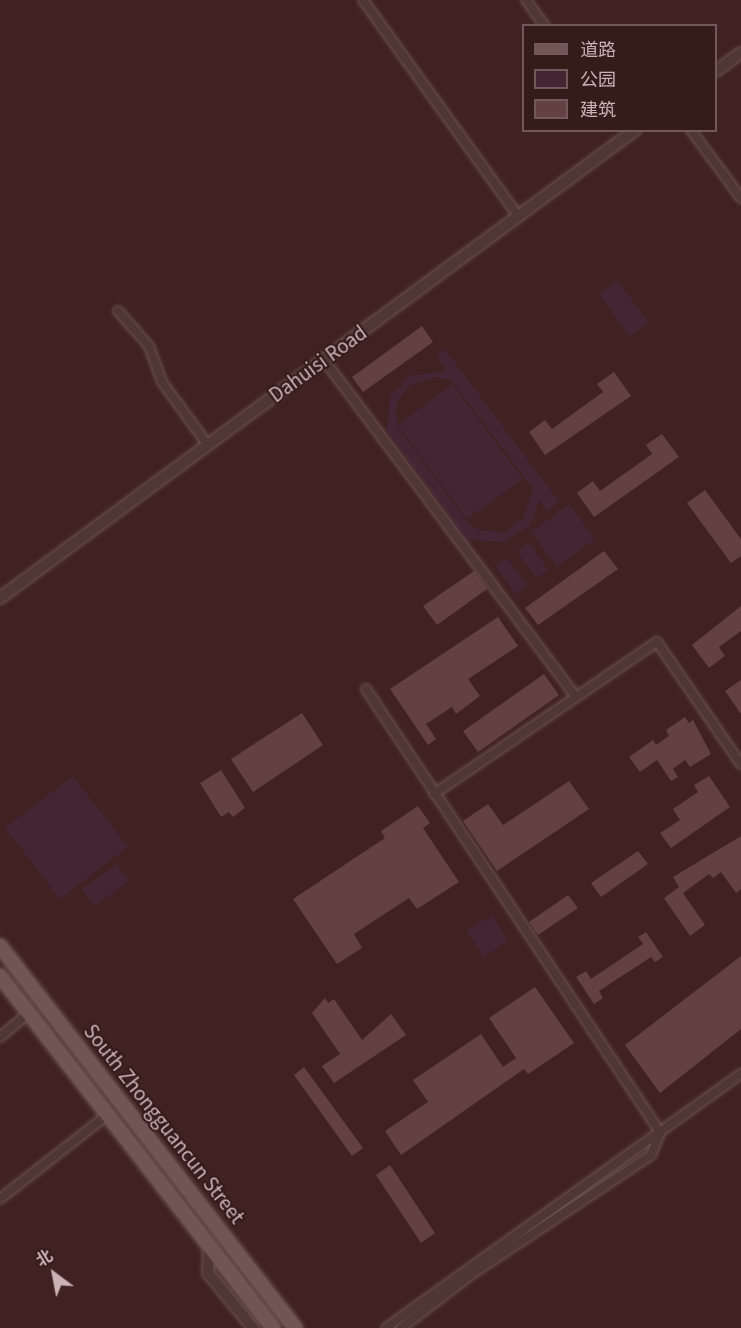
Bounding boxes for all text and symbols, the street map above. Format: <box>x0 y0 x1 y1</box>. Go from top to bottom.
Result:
legend <box>522 24 717 132</box>
text: 道路 <box>580 38 616 63</box>
text: 公园 <box>580 68 616 93</box>
text: 建筑 <box>580 98 616 123</box>
street label: Dahuisi Road <box>264 320 372 408</box>
street label: South Zhongguancun Street <box>78 1019 250 1229</box>
north arrow <box>24 1244 84 1304</box>
text: 北 <box>32 1245 57 1272</box>

